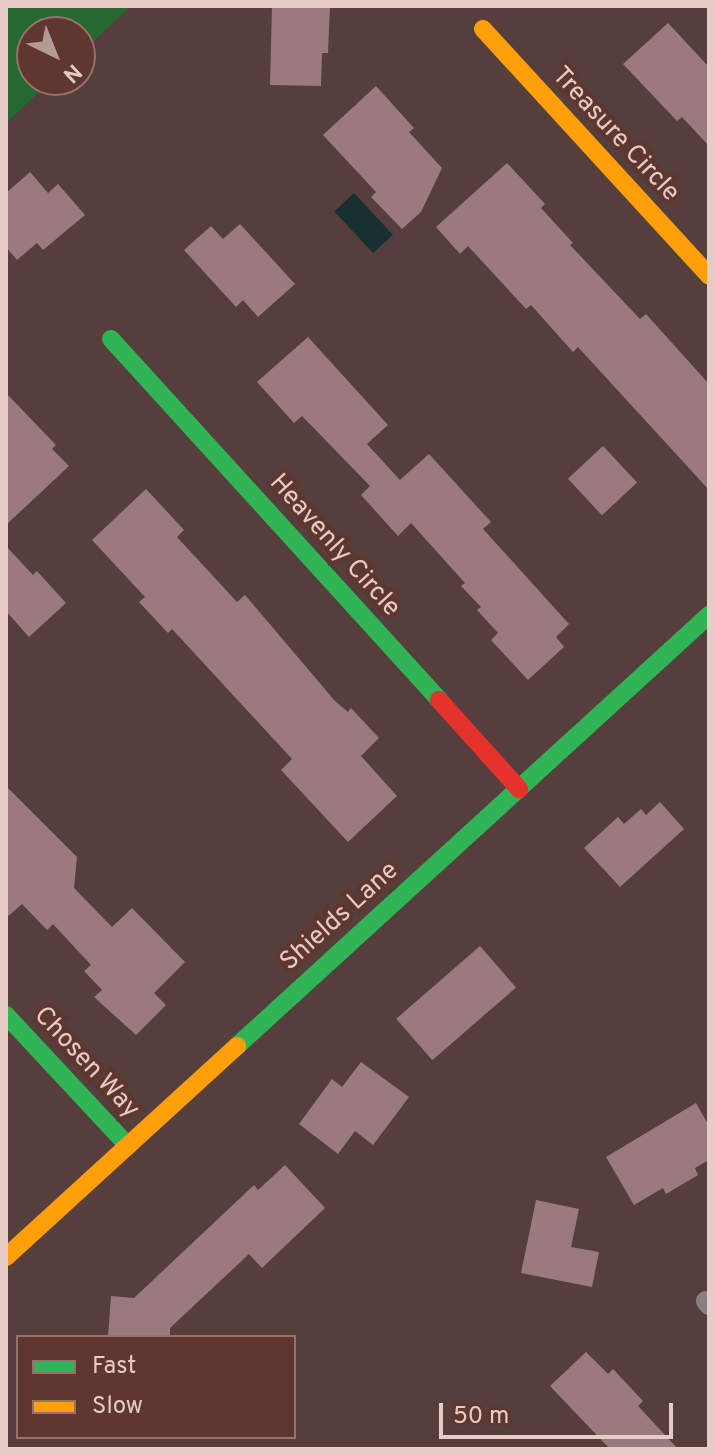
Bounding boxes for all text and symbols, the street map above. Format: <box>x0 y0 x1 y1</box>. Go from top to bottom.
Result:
north arrow <box>16 16 96 96</box>
text: N <box>56 57 86 88</box>
street label: Treasure Circle <box>545 61 685 209</box>
street label: Heavenly Circle <box>262 468 406 624</box>
street label: Shields Lane <box>275 856 405 978</box>
street label: Chosen Way <box>26 1001 146 1125</box>
legend <box>16 1335 296 1439</box>
text: Fast <box>92 1352 136 1382</box>
scale bar <box>443 1387 677 1437</box>
text: Slow <box>92 1392 143 1422</box>
text: 50 m <box>453 1402 509 1432</box>

